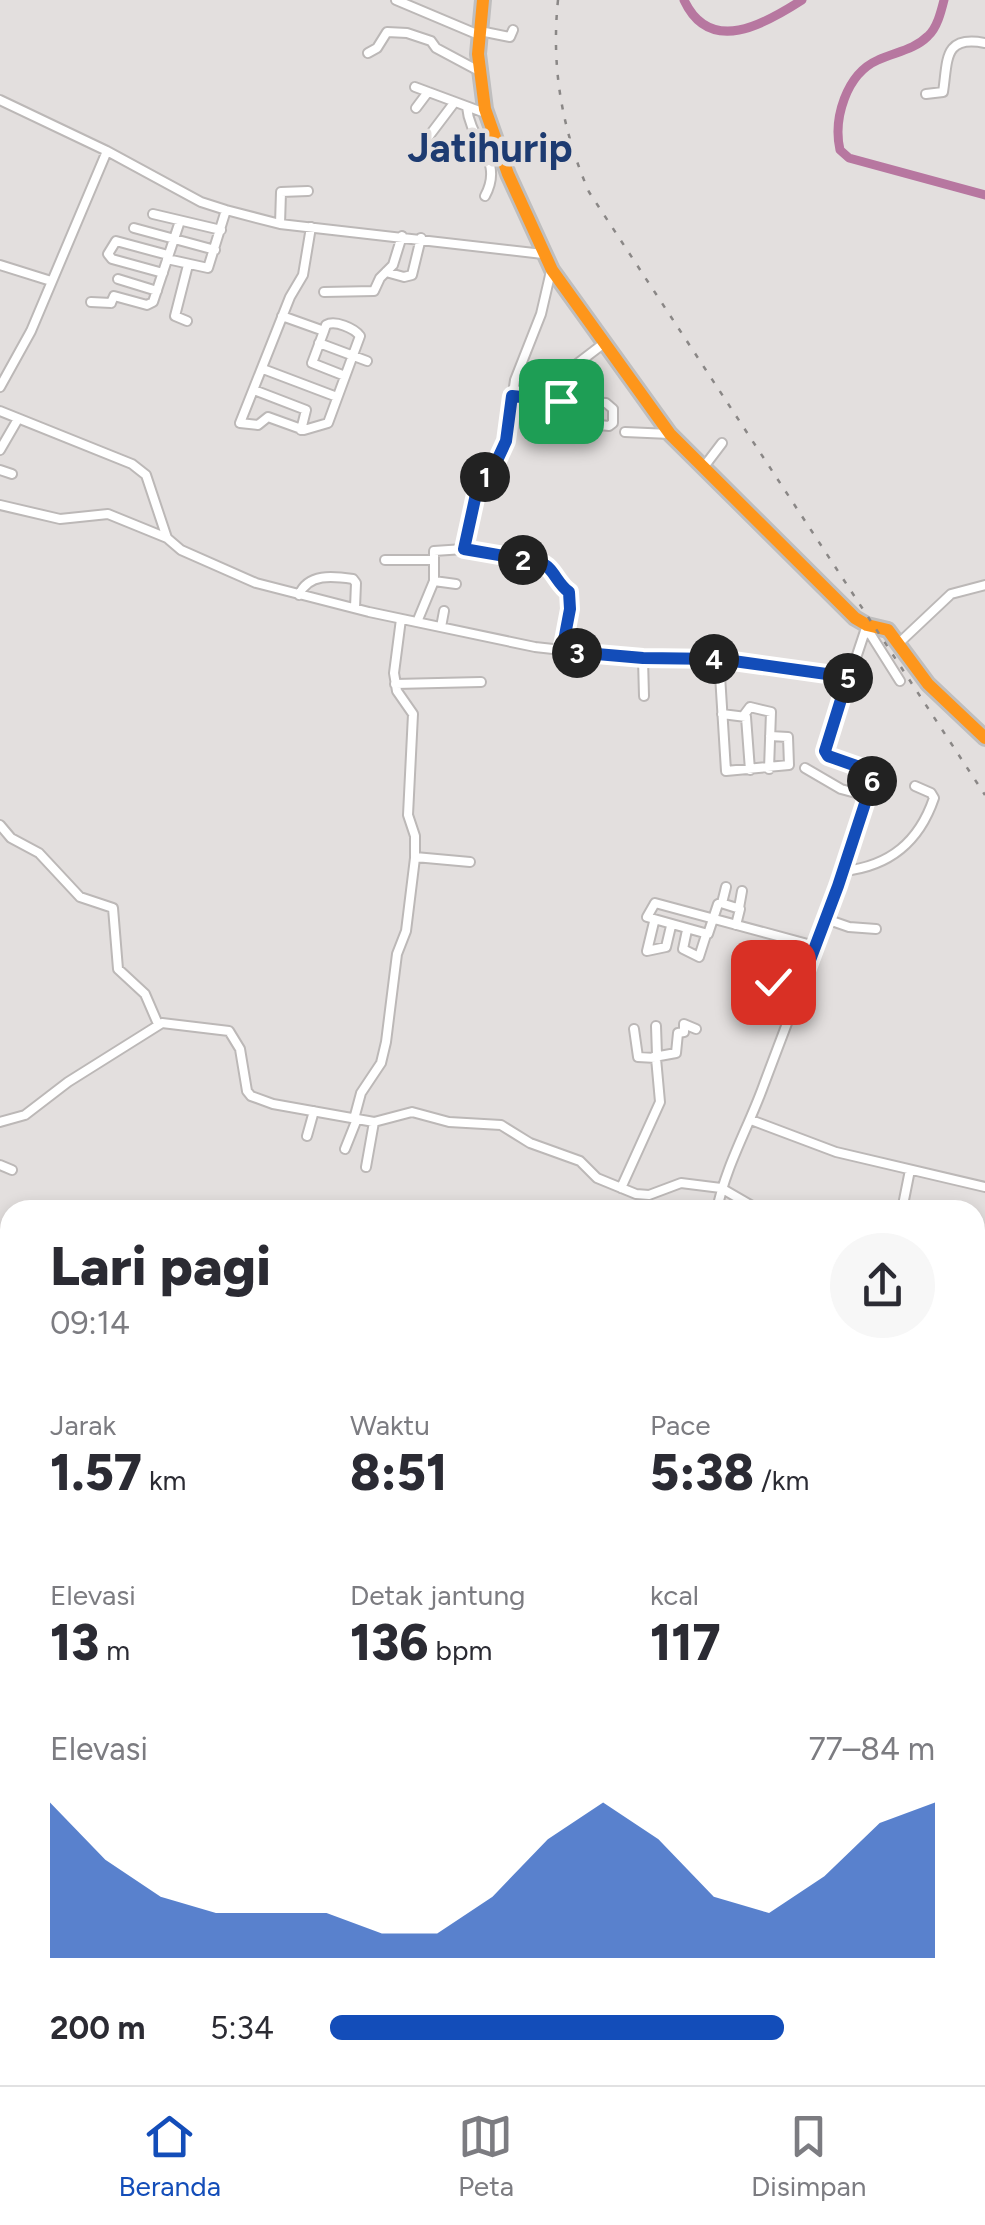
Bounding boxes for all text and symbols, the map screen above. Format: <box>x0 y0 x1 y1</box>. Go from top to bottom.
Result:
district label: Jatihurip <box>407 124 573 172</box>
pin <box>519 359 604 444</box>
icon: arrive <box>534 374 589 429</box>
pin: 1 <box>460 452 510 502</box>
text: 1 <box>479 460 491 494</box>
pin: 2 <box>498 535 548 585</box>
text: 2 <box>515 543 531 577</box>
pin: 3 <box>552 628 602 678</box>
pin: 4 <box>689 634 739 684</box>
text: 3 <box>569 636 585 670</box>
text: 4 <box>705 642 723 676</box>
pin: 5 <box>823 653 873 703</box>
text: 5 <box>840 661 856 695</box>
pin: 6 <box>847 756 897 806</box>
text: 6 <box>864 764 880 798</box>
pin <box>731 940 816 1025</box>
icon: check <box>746 955 801 1010</box>
text: Lari pagi <box>50 1233 271 1299</box>
button: share <box>830 1233 935 1338</box>
text: 09:14 <box>50 1304 130 1342</box>
text: Jarak <box>50 1408 116 1442</box>
text: Waktu <box>350 1408 430 1442</box>
text: Pace <box>650 1408 711 1442</box>
text: 1.57 <box>50 1442 142 1503</box>
text: 8:51 <box>350 1442 447 1503</box>
text: 5:38 <box>650 1442 754 1503</box>
text: km <box>142 1463 186 1497</box>
text: /km <box>754 1463 809 1497</box>
text: Elevasi <box>50 1578 136 1612</box>
text: Detak jantung <box>350 1578 526 1612</box>
text: kcal <box>650 1578 699 1612</box>
text: 13 <box>50 1612 99 1673</box>
text: 136 <box>350 1612 429 1673</box>
text: 117 <box>650 1612 721 1673</box>
text: m <box>99 1633 130 1667</box>
text: bpm <box>429 1633 492 1667</box>
text: Elevasi <box>50 1730 148 1768</box>
text: 77–84 m <box>808 1730 935 1768</box>
text: 200 m <box>50 2009 146 2047</box>
text: 5:34 <box>210 2009 274 2047</box>
tab: Beranda <box>118 2109 221 2203</box>
tab: Peta <box>458 2109 514 2203</box>
tab: Disimpan <box>751 2109 866 2203</box>

